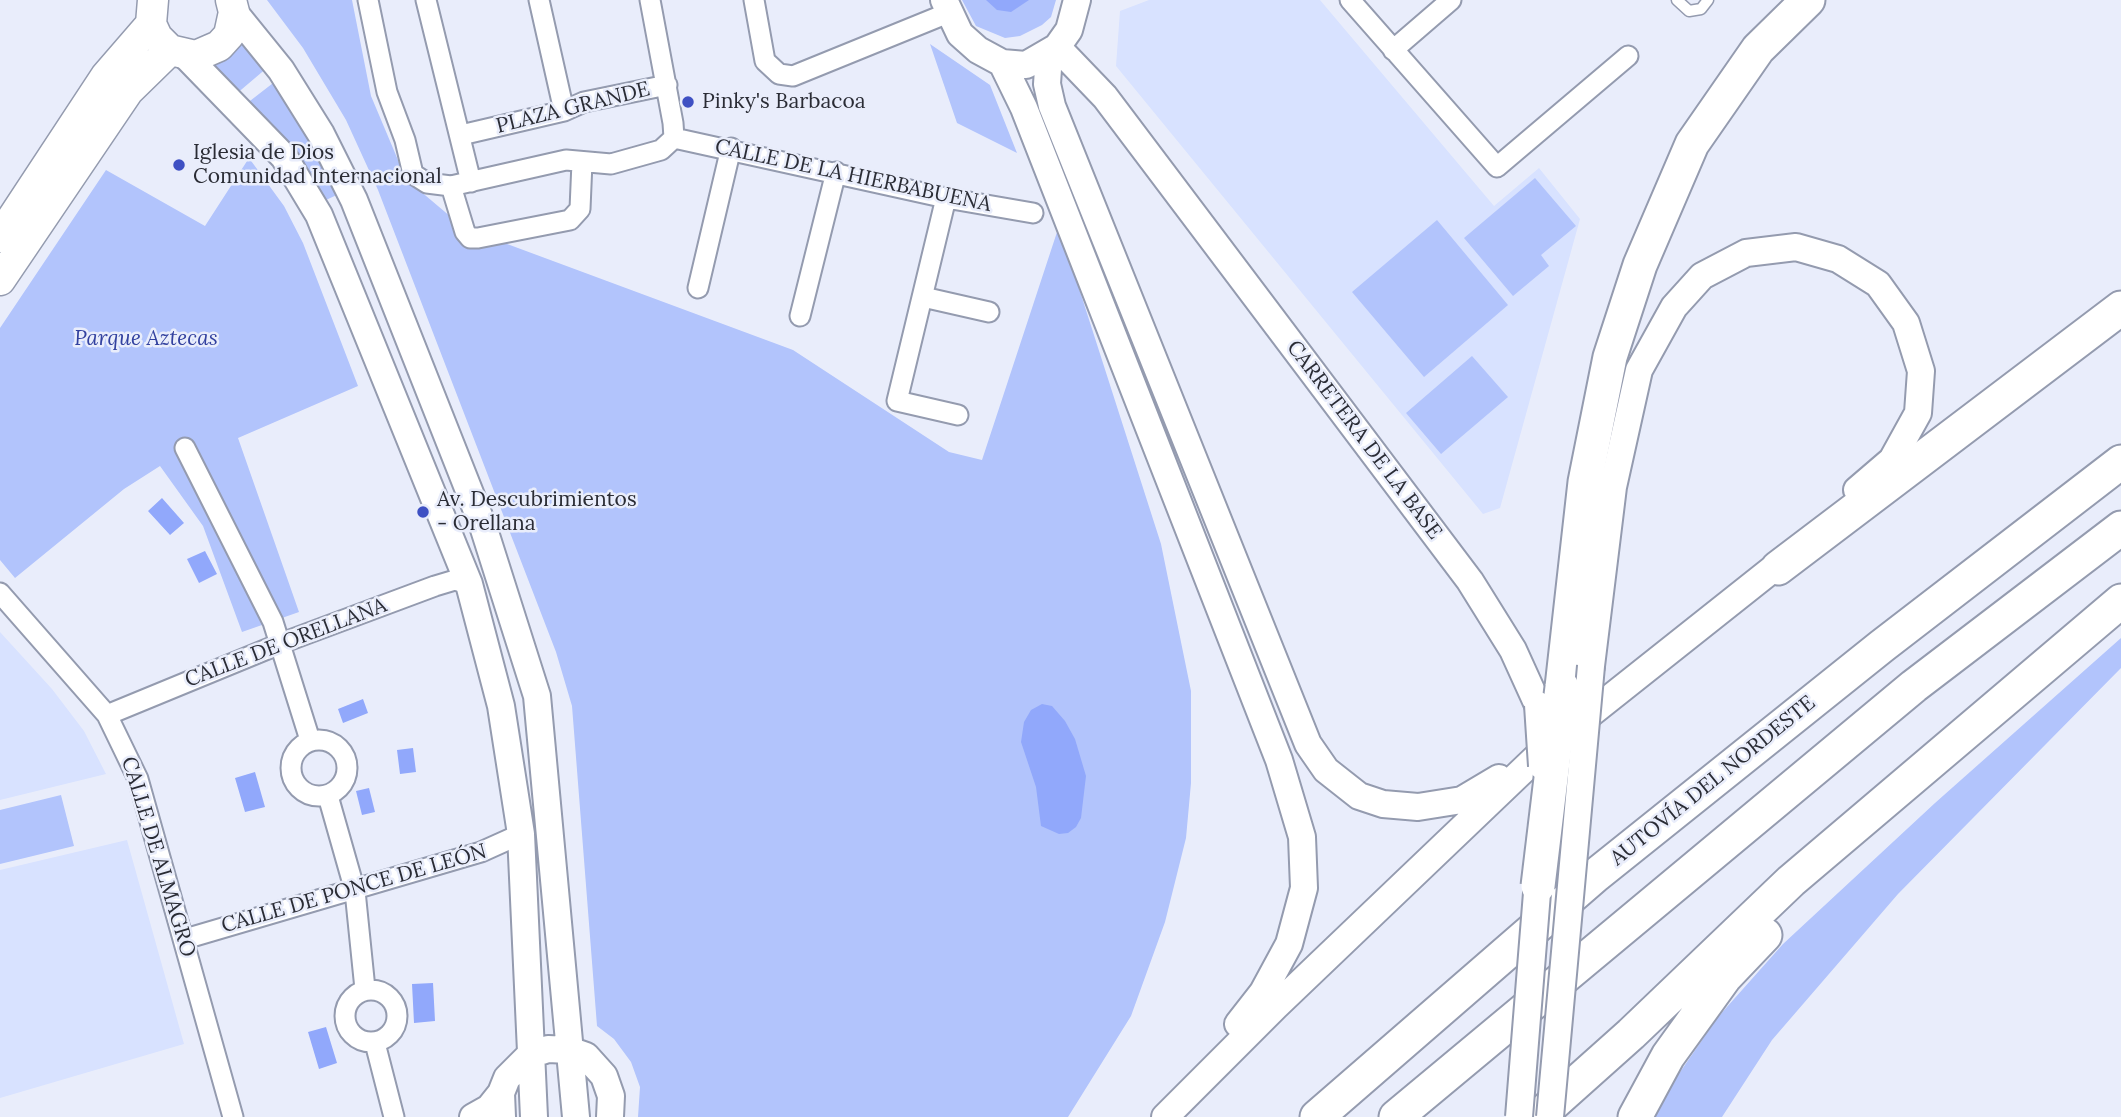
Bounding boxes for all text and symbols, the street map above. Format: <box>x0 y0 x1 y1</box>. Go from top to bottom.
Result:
street label: PLAZA GRANDE <box>493 77 653 139</box>
place label: Pinky's Barbacoa <box>702 89 866 115</box>
marker: Pinky's Barbacoa <box>680 94 696 110</box>
street label: CALLE DE LA HIERBABUENA <box>713 134 993 218</box>
place label: Iglesia de Dios Comunidad Internacional <box>193 140 442 190</box>
marker: Iglesia de Dios Comunidad Internacional <box>171 157 187 173</box>
park label: Parque Aztecas <box>74 326 218 352</box>
street label: CARRETERA DE LA BASE <box>1281 336 1447 544</box>
place label: Av. Descubrimientos - Orellana <box>437 487 637 537</box>
marker: Av. Descubrimientos - Orellana <box>415 504 431 520</box>
street label: CALLE DE ORELLANA <box>182 593 390 693</box>
street label: AUTOVÍA DEL NORDESTE <box>1605 691 1821 871</box>
street label: CALLE DE ALMAGRO <box>116 754 200 960</box>
street label: CALLE DE PONCE DE LEÓN <box>219 839 489 939</box>

